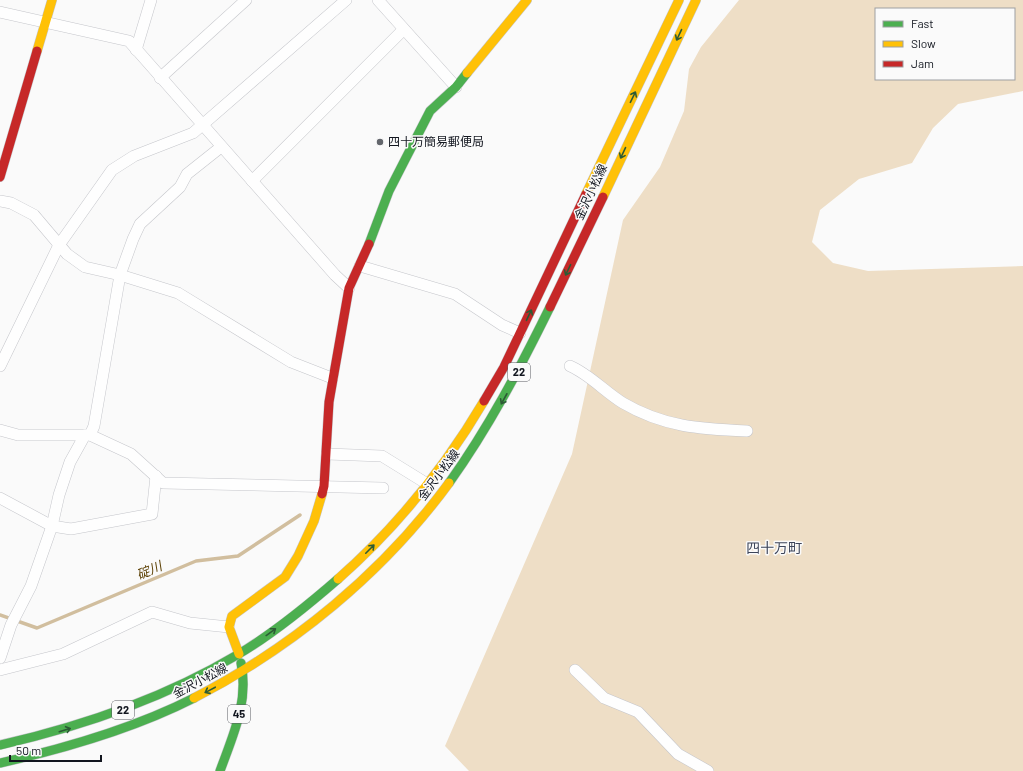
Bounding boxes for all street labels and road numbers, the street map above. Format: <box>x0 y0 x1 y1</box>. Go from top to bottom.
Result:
street label: 金沢小松線 <box>571 161 609 222</box>
road number: 22 <box>508 363 530 381</box>
street label: 金沢小松線 <box>415 446 462 503</box>
street label: 金沢小松線 <box>170 660 229 700</box>
road number: 22 <box>112 701 134 719</box>
road number: 45 <box>228 705 250 723</box>

